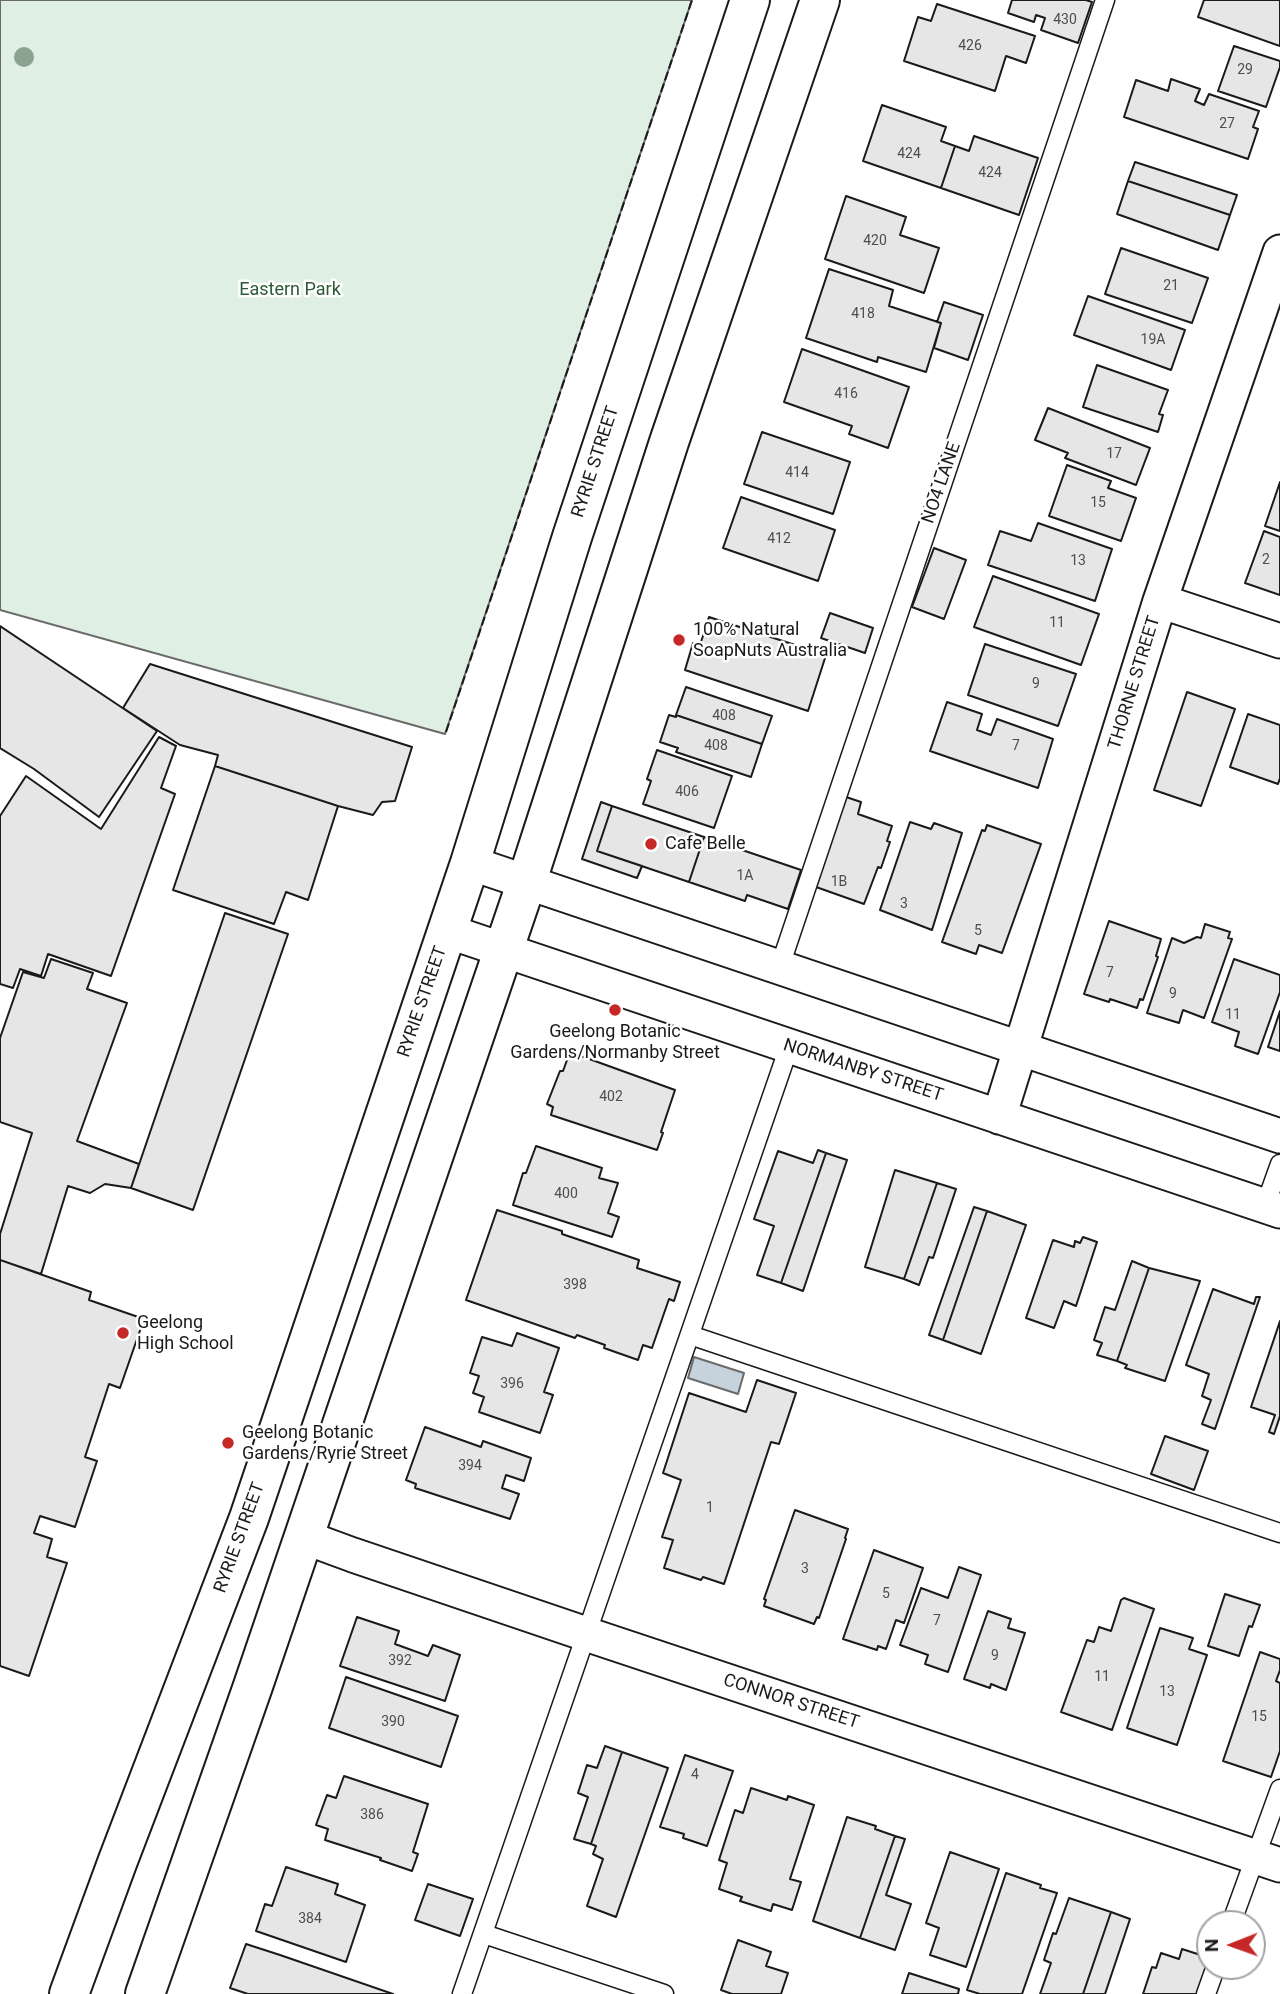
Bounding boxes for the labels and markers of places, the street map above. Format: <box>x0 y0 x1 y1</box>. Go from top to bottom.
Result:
place label: 100% Natural SoapNuts Australia <box>693 619 847 662</box>
marker: 100% Natural SoapNuts Australia <box>671 632 687 648</box>
place label: Cafe Belle <box>665 833 746 855</box>
marker: Cafe Belle <box>643 836 659 852</box>
marker: Geelong Botanic Gardens/Normanby Street <box>607 1002 623 1018</box>
place label: Geelong Botanic Gardens/Normanby Street <box>510 1021 720 1064</box>
place label: Geelong High School <box>137 1312 234 1354</box>
marker: Geelong High School <box>115 1325 131 1341</box>
place label: Geelong Botanic Gardens/Ryrie Street <box>242 1422 408 1464</box>
marker: Geelong Botanic Gardens/Ryrie Street <box>220 1435 236 1451</box>

